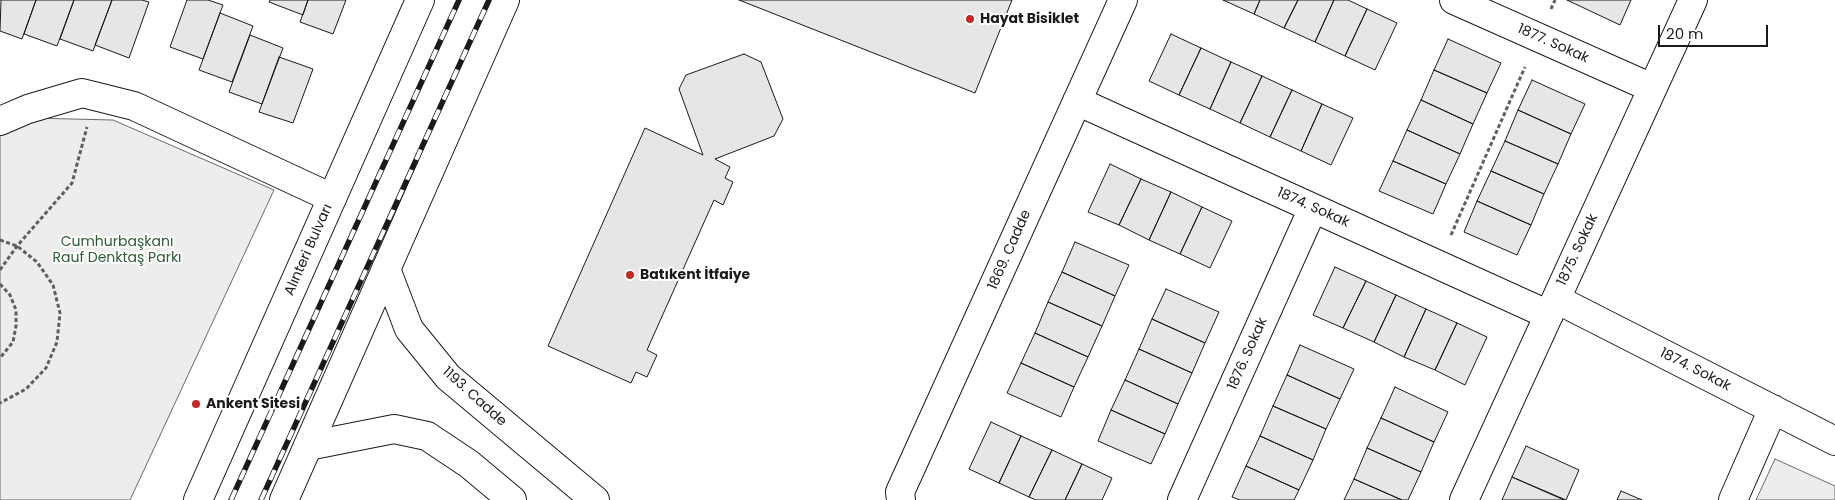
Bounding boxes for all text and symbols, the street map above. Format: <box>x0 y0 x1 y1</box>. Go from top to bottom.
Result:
place label: Hayat Bisiklet <box>980 11 1079 27</box>
marker: Hayat Bisiklet <box>964 13 976 25</box>
scale bar <box>1660 15 1770 47</box>
street label: 1877. Sokak <box>1515 21 1591 67</box>
text: 20 m <box>1666 23 1704 44</box>
street label: 1874. Sokak <box>1274 185 1352 231</box>
street label: Alınteri Bulvarı <box>281 202 337 298</box>
street label: 1869. Cadde <box>985 207 1035 293</box>
street label: 1875. Sokak <box>1554 211 1602 289</box>
park label: Cumhurbaşkanı Rauf Denktaş Parkı <box>52 234 182 266</box>
place label: Batıkent İtfaiye <box>640 267 750 283</box>
marker: Batıkent İtfaiye <box>624 269 636 281</box>
street label: 1876. Sokak <box>1225 315 1271 393</box>
street label: 1874. Sokak <box>1657 345 1733 395</box>
street label: 1193. Cadde <box>438 364 510 430</box>
place label: Ankent Sitesi <box>206 396 300 412</box>
marker: Ankent Sitesi <box>190 398 202 410</box>

